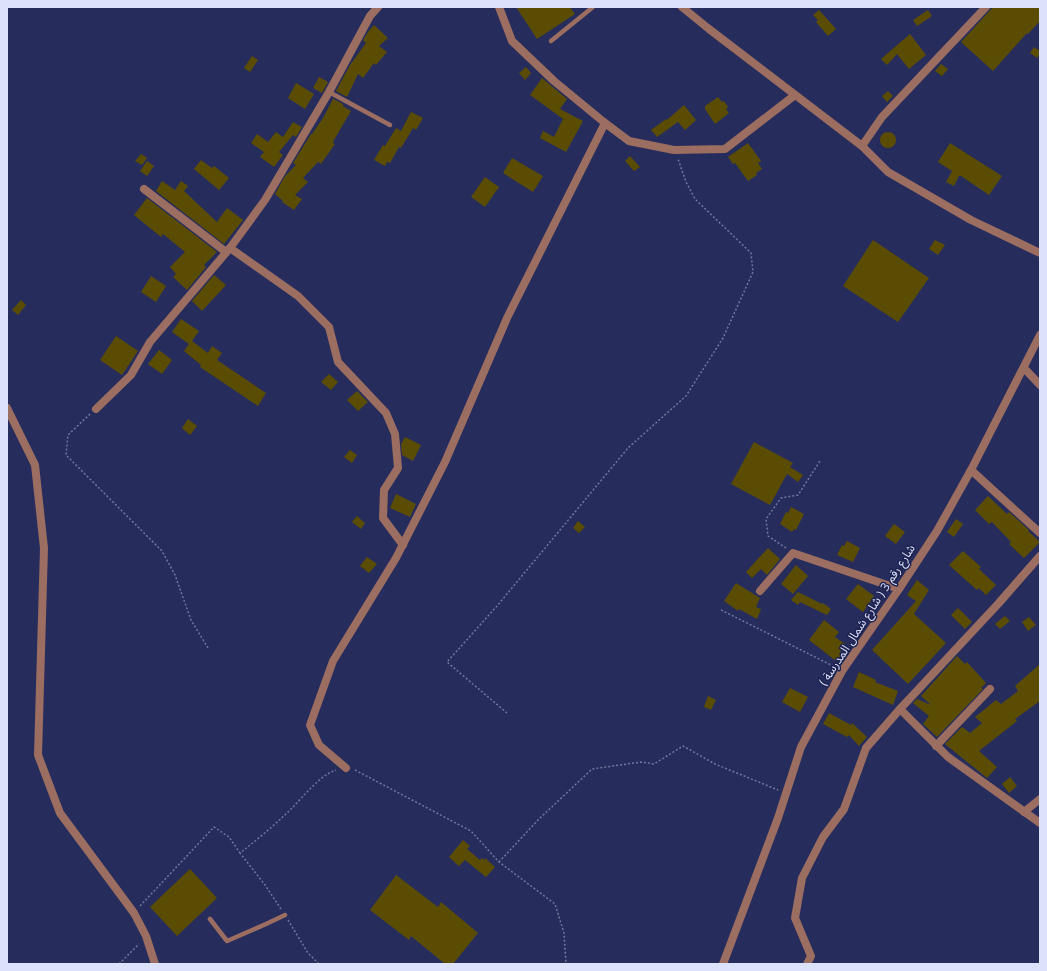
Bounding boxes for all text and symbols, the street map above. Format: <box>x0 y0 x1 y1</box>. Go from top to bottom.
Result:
street label: شارع رقم 3 ( شارع شمال المدرسة ) <box>814 541 920 689</box>

